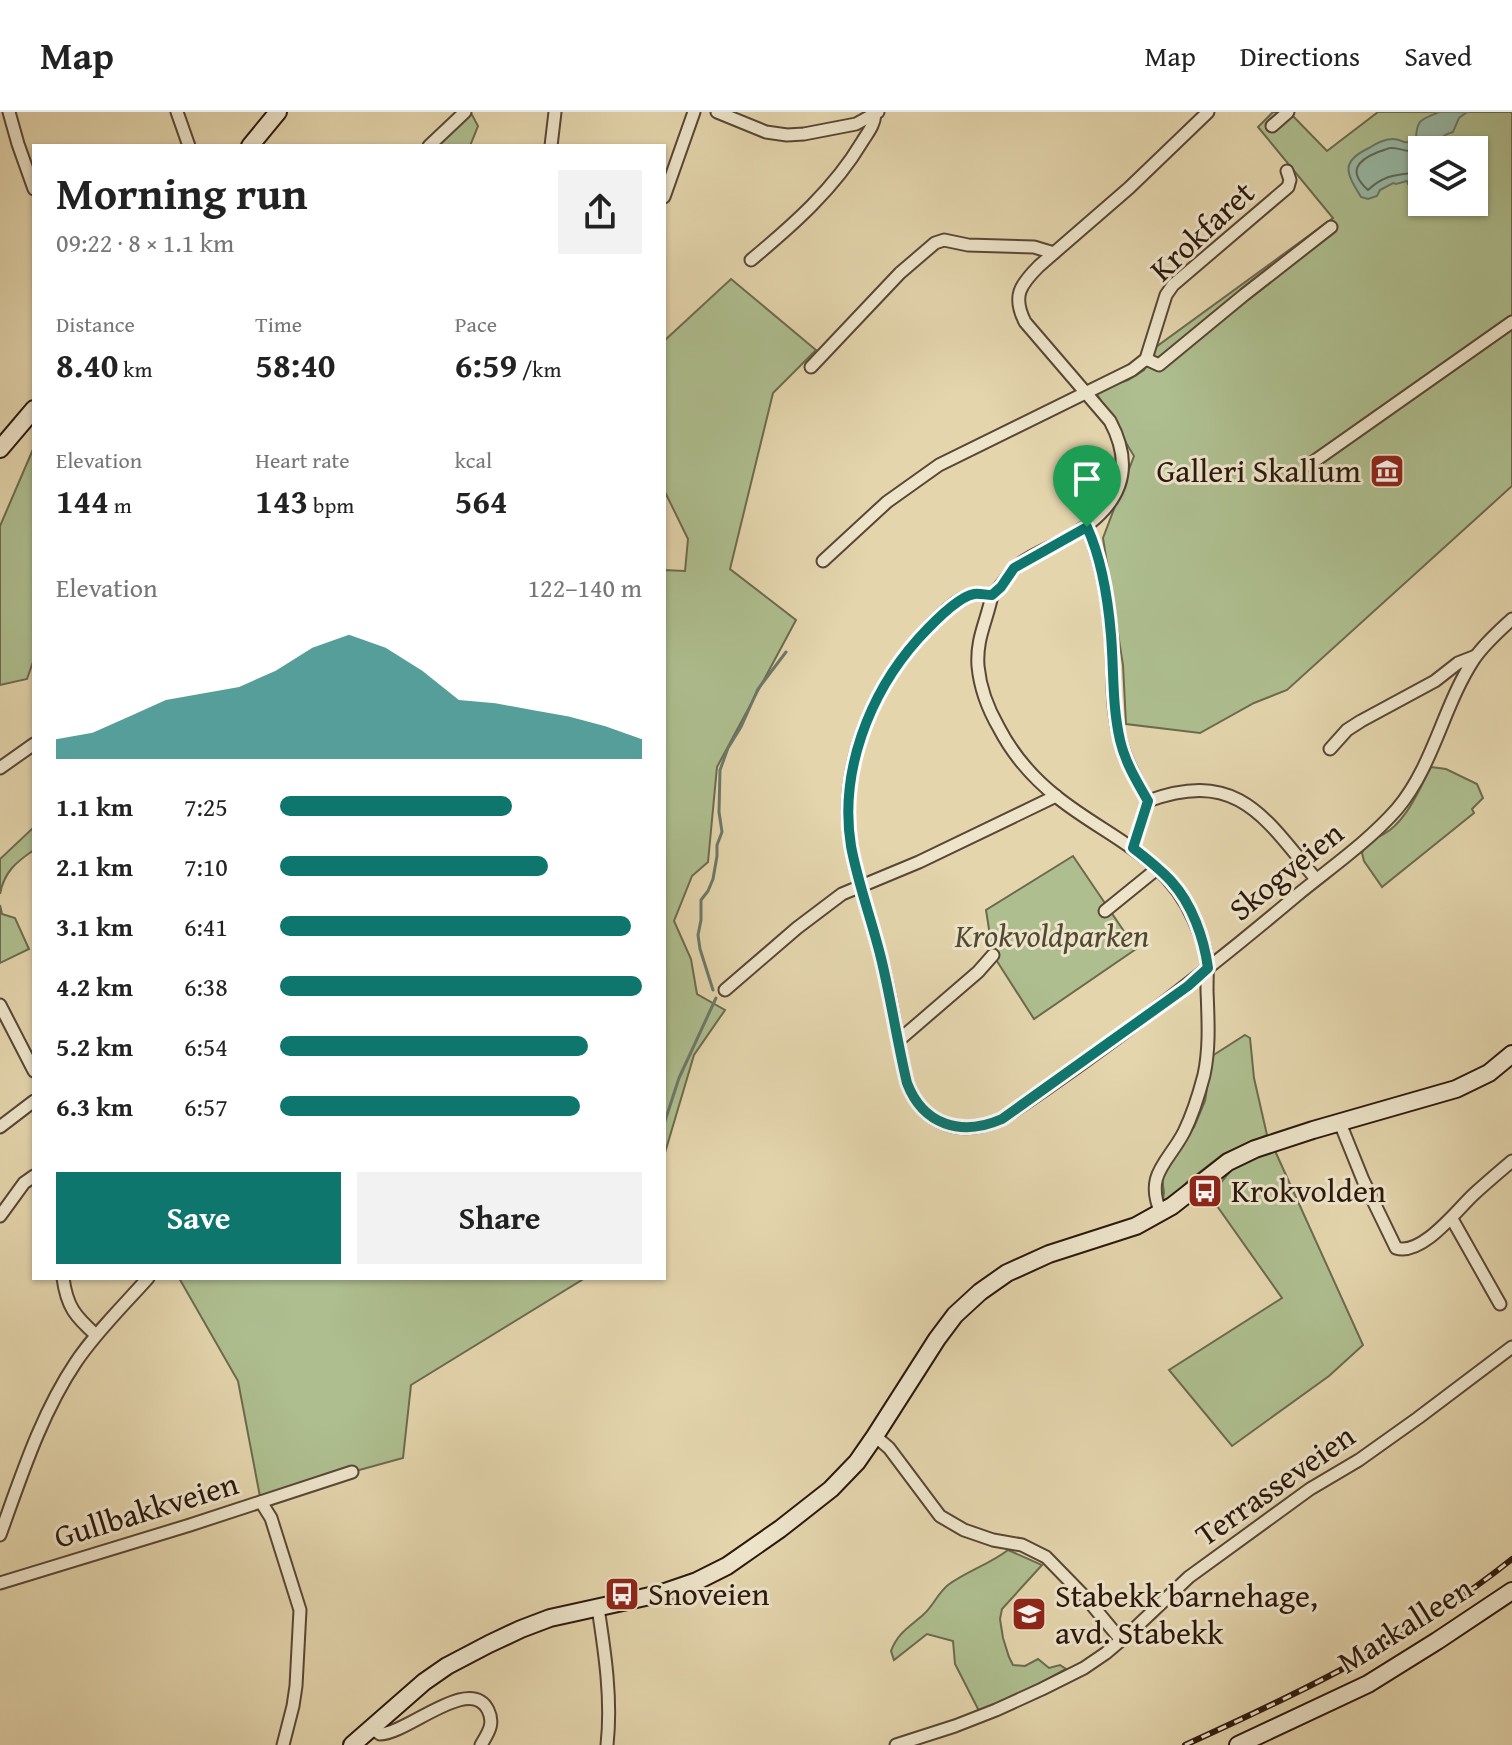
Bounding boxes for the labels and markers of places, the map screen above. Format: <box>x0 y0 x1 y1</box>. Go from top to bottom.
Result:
pin <box>1053 445 1121 527</box>
place label: Galleri Skallum <box>1156 447 1361 494</box>
museum icon: Galleri Skallum <box>1368 452 1406 490</box>
place label: Krokvolden <box>1231 1167 1386 1214</box>
bus stop icon: Krokvolden <box>1186 1172 1224 1210</box>
place label: Snoveien <box>648 1570 769 1617</box>
place label: Stabekk barnehage, avd. Stabekk <box>1055 1572 1318 1656</box>
bus stop icon: Snoveien <box>603 1575 641 1613</box>
school or university icon: Stabekk barnehage, avd. Stabekk <box>1010 1595 1048 1633</box>

